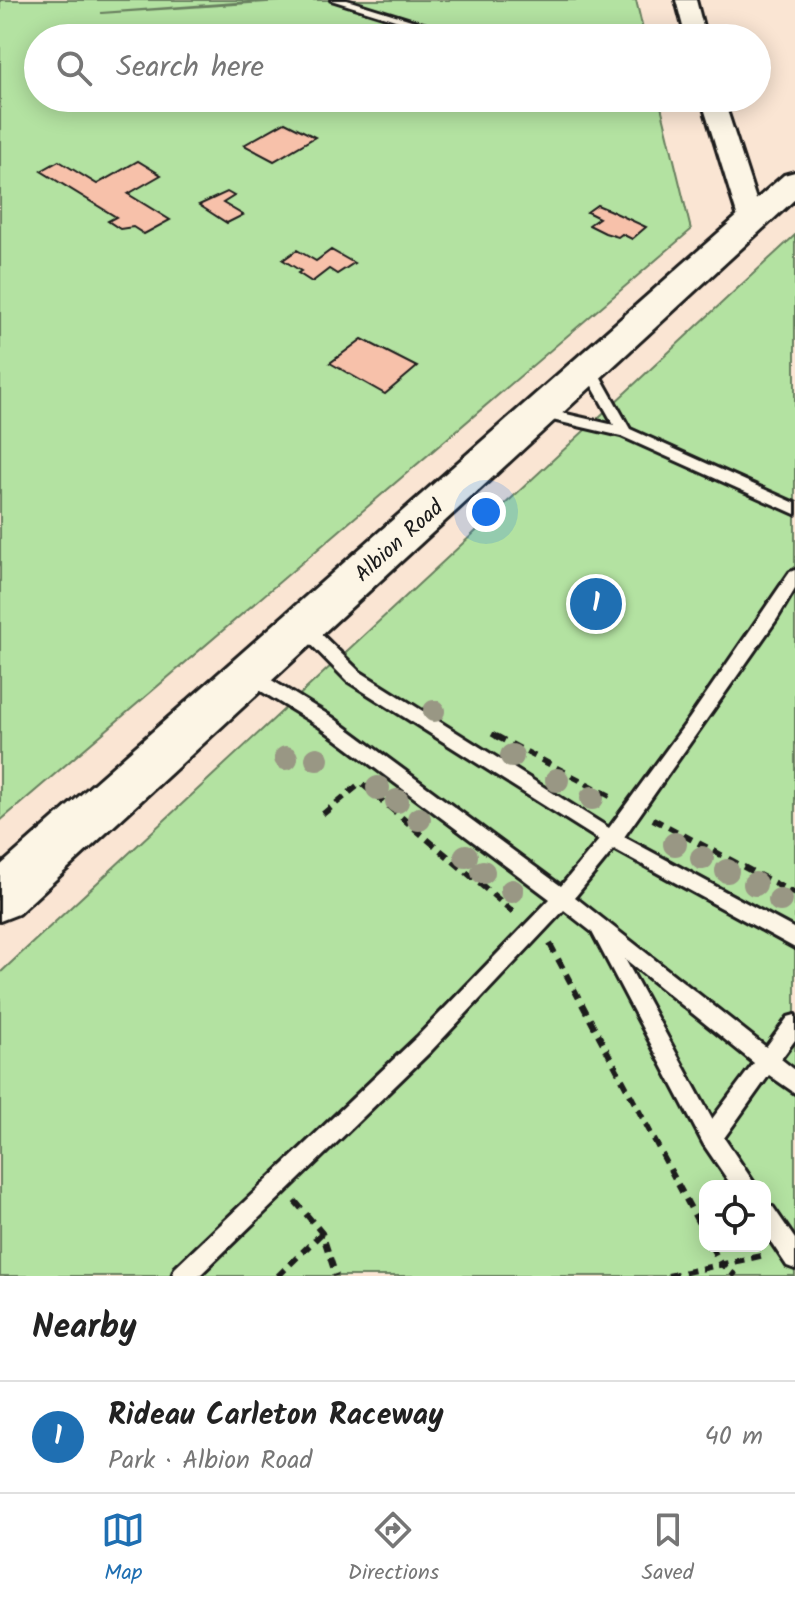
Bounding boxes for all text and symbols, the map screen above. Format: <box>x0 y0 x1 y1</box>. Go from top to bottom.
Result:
search box <box>24 24 771 112</box>
text: Search here <box>116 44 264 92</box>
icon: search <box>52 46 96 90</box>
street label: Albion Road <box>347 491 453 592</box>
your location <box>466 492 506 532</box>
pin: 1 <box>570 574 622 634</box>
map controls <box>699 1180 771 1252</box>
button: locate <box>699 1180 771 1252</box>
text: Nearby <box>32 1301 137 1355</box>
text: Rideau Carleton Raceway <box>108 1392 444 1440</box>
text: 1 <box>54 1416 62 1458</box>
text: 40 m <box>705 1416 763 1458</box>
text: Park · Albion Road <box>108 1440 312 1482</box>
tab: Map <box>101 1508 145 1591</box>
tab: Directions <box>348 1508 439 1591</box>
tab: Saved <box>642 1508 694 1591</box>

